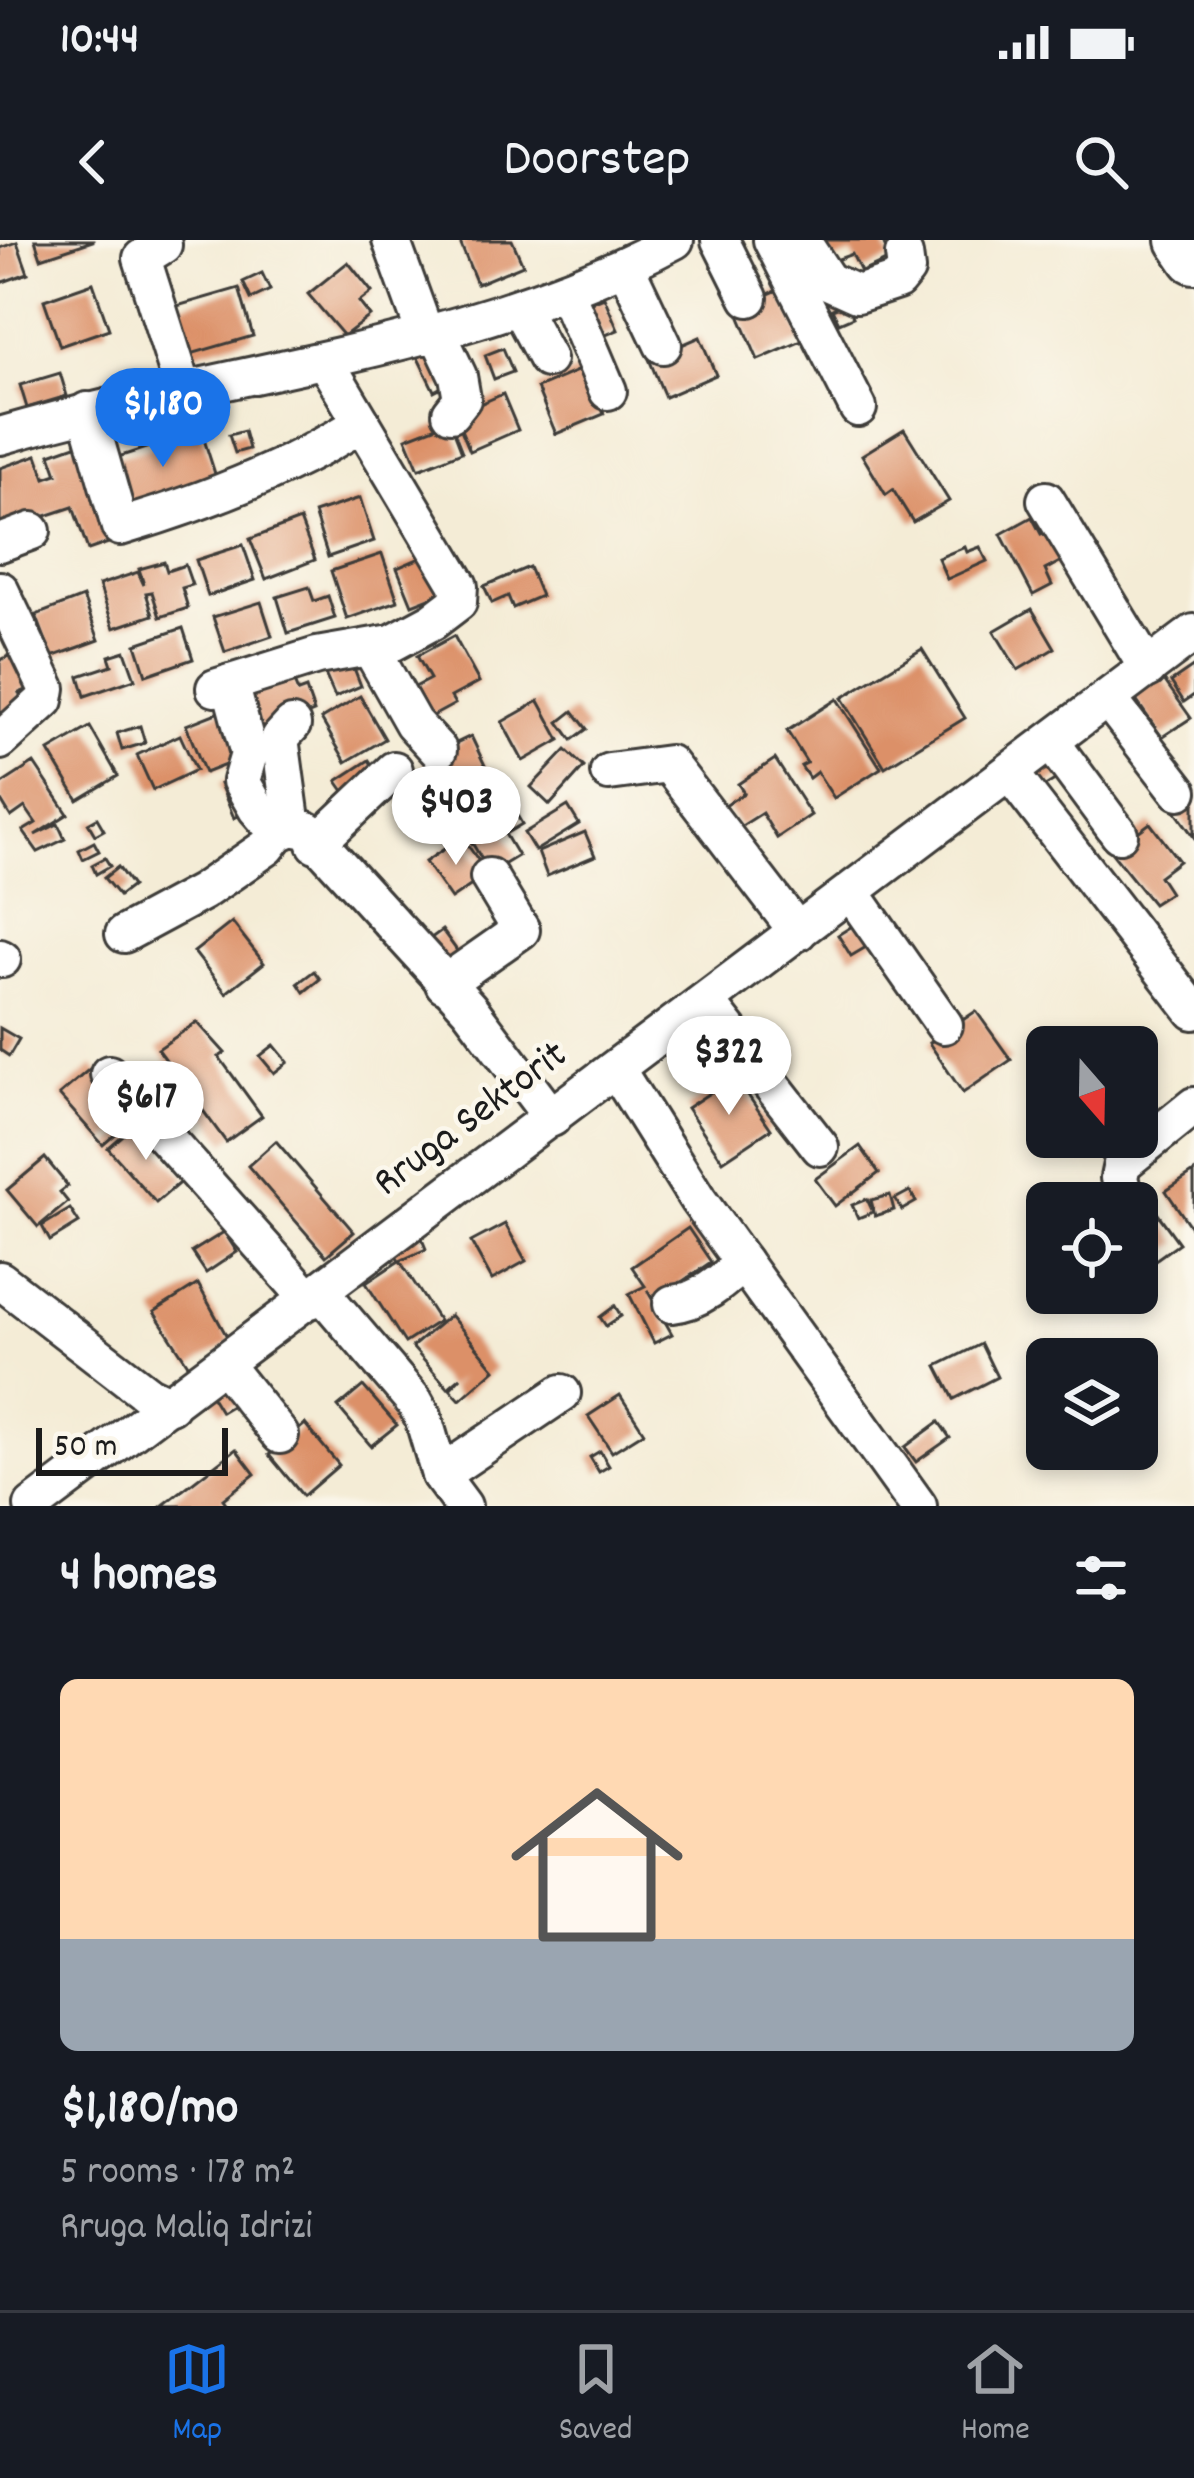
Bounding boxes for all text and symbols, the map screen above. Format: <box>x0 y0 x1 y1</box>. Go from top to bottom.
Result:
text: 10:44 <box>60 10 139 74</box>
text: Doorstep <box>503 124 691 201</box>
icon: back <box>60 129 126 195</box>
icon: search <box>1068 129 1134 195</box>
pin: $1,180 <box>65 368 261 470</box>
text: $1,180 <box>122 379 204 434</box>
pin: $403 <box>385 766 527 868</box>
text: $403 <box>419 777 493 832</box>
pin: $322 <box>658 1016 800 1118</box>
north arrow <box>1026 1026 1158 1158</box>
map controls <box>1026 1026 1158 1470</box>
text: $322 <box>693 1027 765 1082</box>
street label: Rruga Sektorit <box>362 1028 582 1214</box>
pin: $617 <box>75 1061 217 1163</box>
text: $617 <box>115 1072 177 1127</box>
button: locate <box>1026 1182 1158 1314</box>
button: layers <box>1026 1338 1158 1470</box>
scale bar <box>36 1422 228 1475</box>
text: 50 m <box>54 1425 118 1472</box>
text: 4 homes <box>60 1542 218 1614</box>
icon: filters <box>1068 1545 1134 1611</box>
icon: home <box>489 1757 705 1973</box>
text: $1,180/mo <box>60 2075 238 2147</box>
text: 5 rooms · 178 m² <box>60 2147 295 2202</box>
text: Rruga Maliq Idrizi <box>60 2202 312 2257</box>
tab: Map <box>164 2336 230 2455</box>
tab: Saved <box>559 2336 633 2455</box>
tab: Home <box>961 2336 1030 2455</box>

